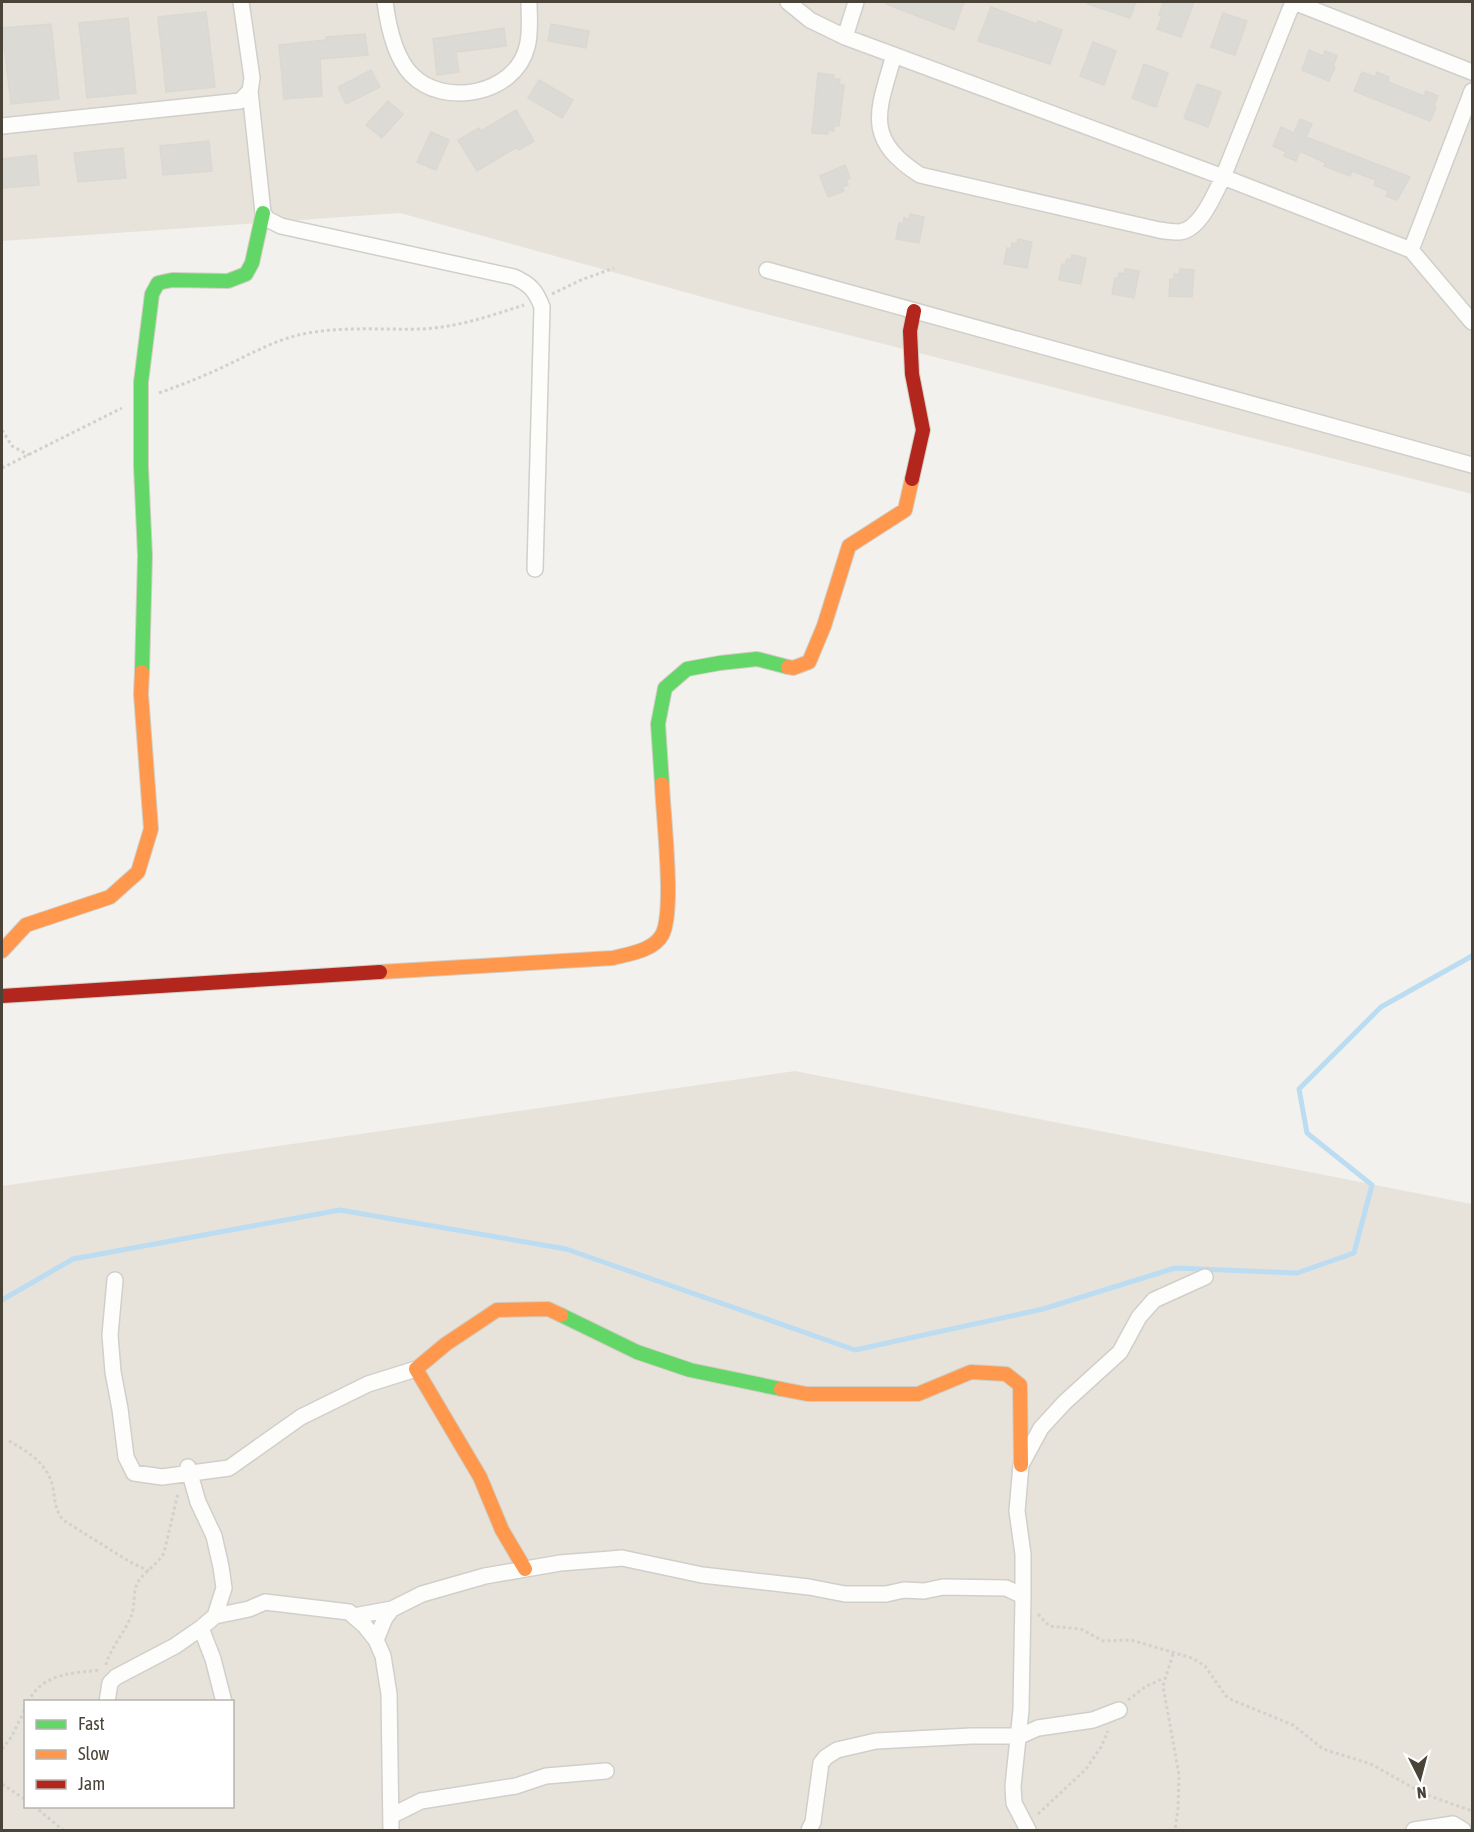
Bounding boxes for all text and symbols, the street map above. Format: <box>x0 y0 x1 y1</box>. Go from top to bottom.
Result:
legend <box>24 1700 234 1808</box>
text: Fast <box>78 1713 105 1734</box>
text: Slow <box>78 1743 109 1764</box>
north arrow <box>1390 1748 1450 1808</box>
text: Jam <box>78 1773 105 1794</box>
text: N <box>1416 1783 1427 1802</box>

